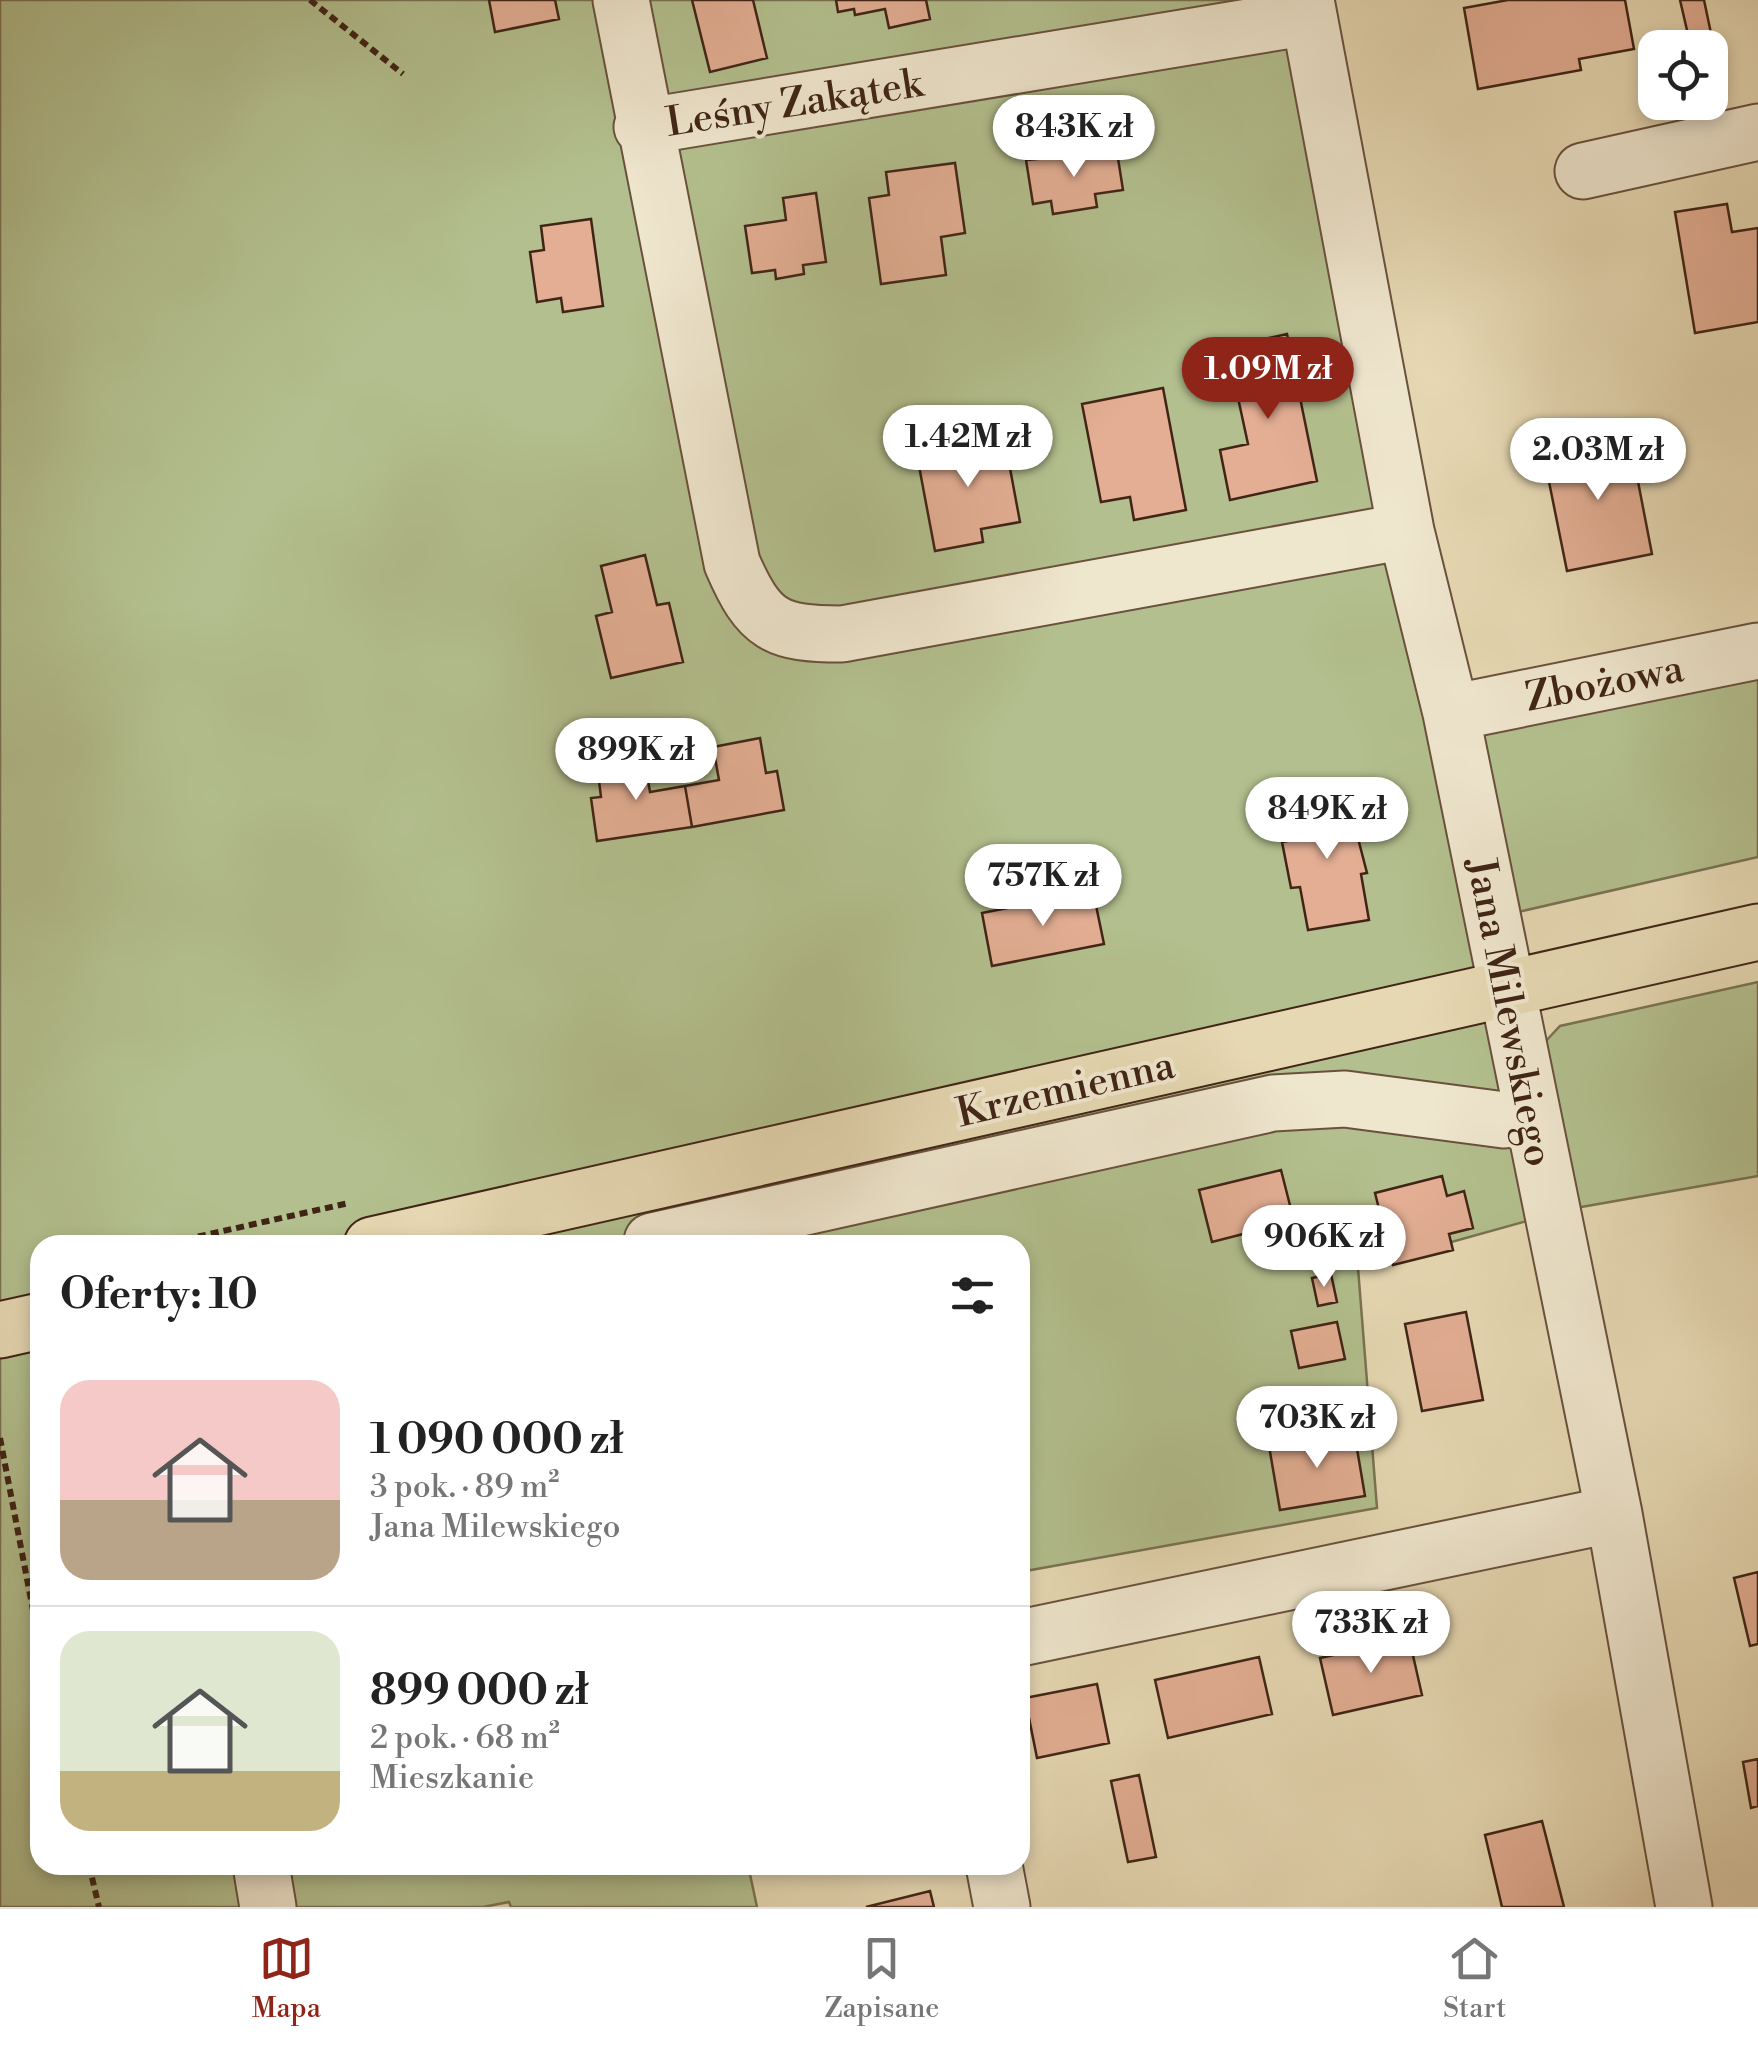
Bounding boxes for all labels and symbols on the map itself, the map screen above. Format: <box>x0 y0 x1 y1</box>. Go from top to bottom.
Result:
street label: Leśny Zakątek <box>662 59 928 150</box>
pin: 843K zł <box>982 95 1166 180</box>
pin: 1.09M zł <box>1165 337 1371 422</box>
pin: 1.42M zł <box>865 405 1071 490</box>
pin: 2.03M zł <box>1495 418 1701 503</box>
street label: Zbożowa <box>1521 644 1689 724</box>
pin: 899K zł <box>544 718 728 803</box>
pin: 849K zł <box>1235 777 1419 862</box>
pin: 757K zł <box>951 844 1135 929</box>
street label: Jana Milewskiego <box>1453 852 1563 1171</box>
street label: Krzemienna <box>952 1040 1180 1139</box>
pin: 906K zł <box>1232 1205 1416 1290</box>
pin: 703K zł <box>1225 1386 1409 1471</box>
pin: 733K zł <box>1279 1591 1463 1676</box>

